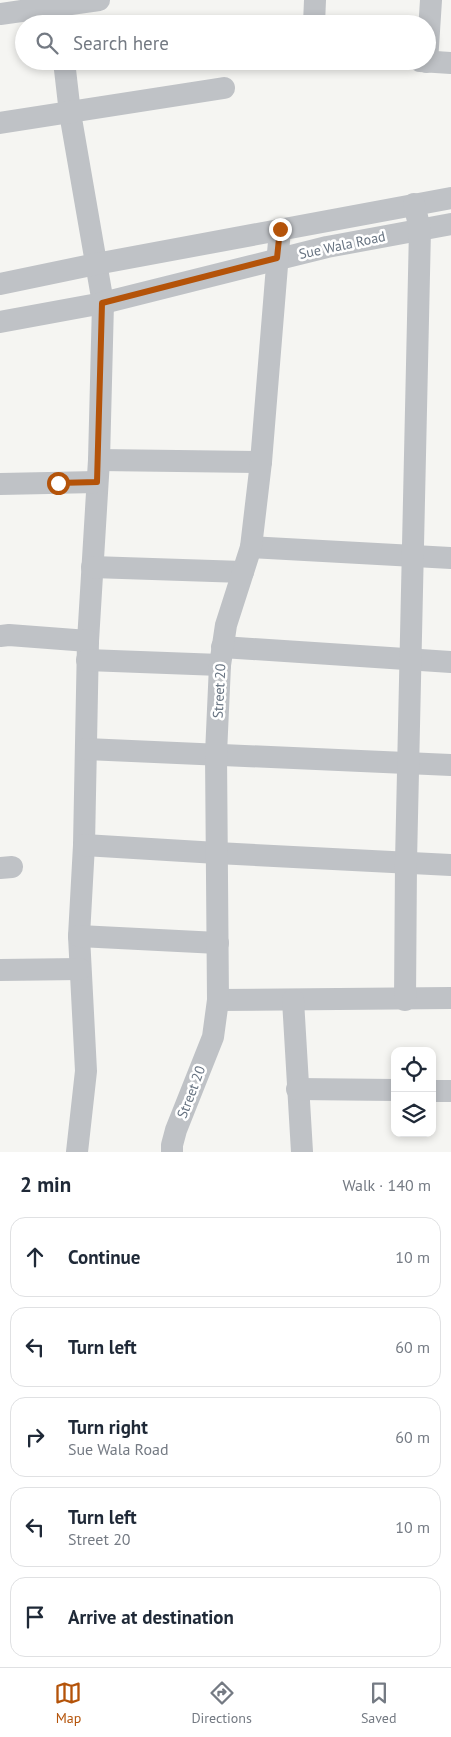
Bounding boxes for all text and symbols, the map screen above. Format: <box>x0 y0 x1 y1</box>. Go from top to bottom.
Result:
search box <box>15 15 436 70</box>
icon: search <box>33 29 61 57</box>
text: Search here <box>73 31 169 55</box>
route end <box>269 218 292 241</box>
street label: Sue Wala Road <box>297 227 387 263</box>
route start <box>47 472 70 495</box>
street label: Street 20 <box>209 663 229 719</box>
map controls <box>391 1047 436 1137</box>
button: locate <box>391 1047 436 1092</box>
street label: Street 20 <box>173 1063 209 1121</box>
button: layers <box>391 1092 436 1137</box>
text: 2 min <box>20 1171 71 1198</box>
text: Walk · 140 m <box>342 1175 431 1195</box>
icon: ahead <box>21 1243 49 1271</box>
text: Continue <box>68 1245 140 1269</box>
text: 10 m <box>395 1247 430 1267</box>
icon: left <box>21 1333 49 1361</box>
text: Turn left <box>68 1335 137 1359</box>
text: 60 m <box>395 1337 430 1357</box>
text: Turn right <box>68 1415 148 1439</box>
icon: right <box>21 1423 49 1451</box>
text: 60 m <box>395 1427 430 1447</box>
text: Sue Wala Road <box>68 1439 169 1459</box>
text: Turn left <box>68 1505 137 1529</box>
icon: left <box>21 1513 49 1541</box>
text: 10 m <box>395 1517 430 1537</box>
text: Street 20 <box>68 1529 131 1549</box>
icon: arrive <box>21 1603 49 1631</box>
text: Arrive at destination <box>68 1605 234 1629</box>
tab: Map <box>54 1679 82 1727</box>
tab: Directions <box>191 1679 252 1727</box>
tab: Saved <box>361 1679 397 1727</box>

